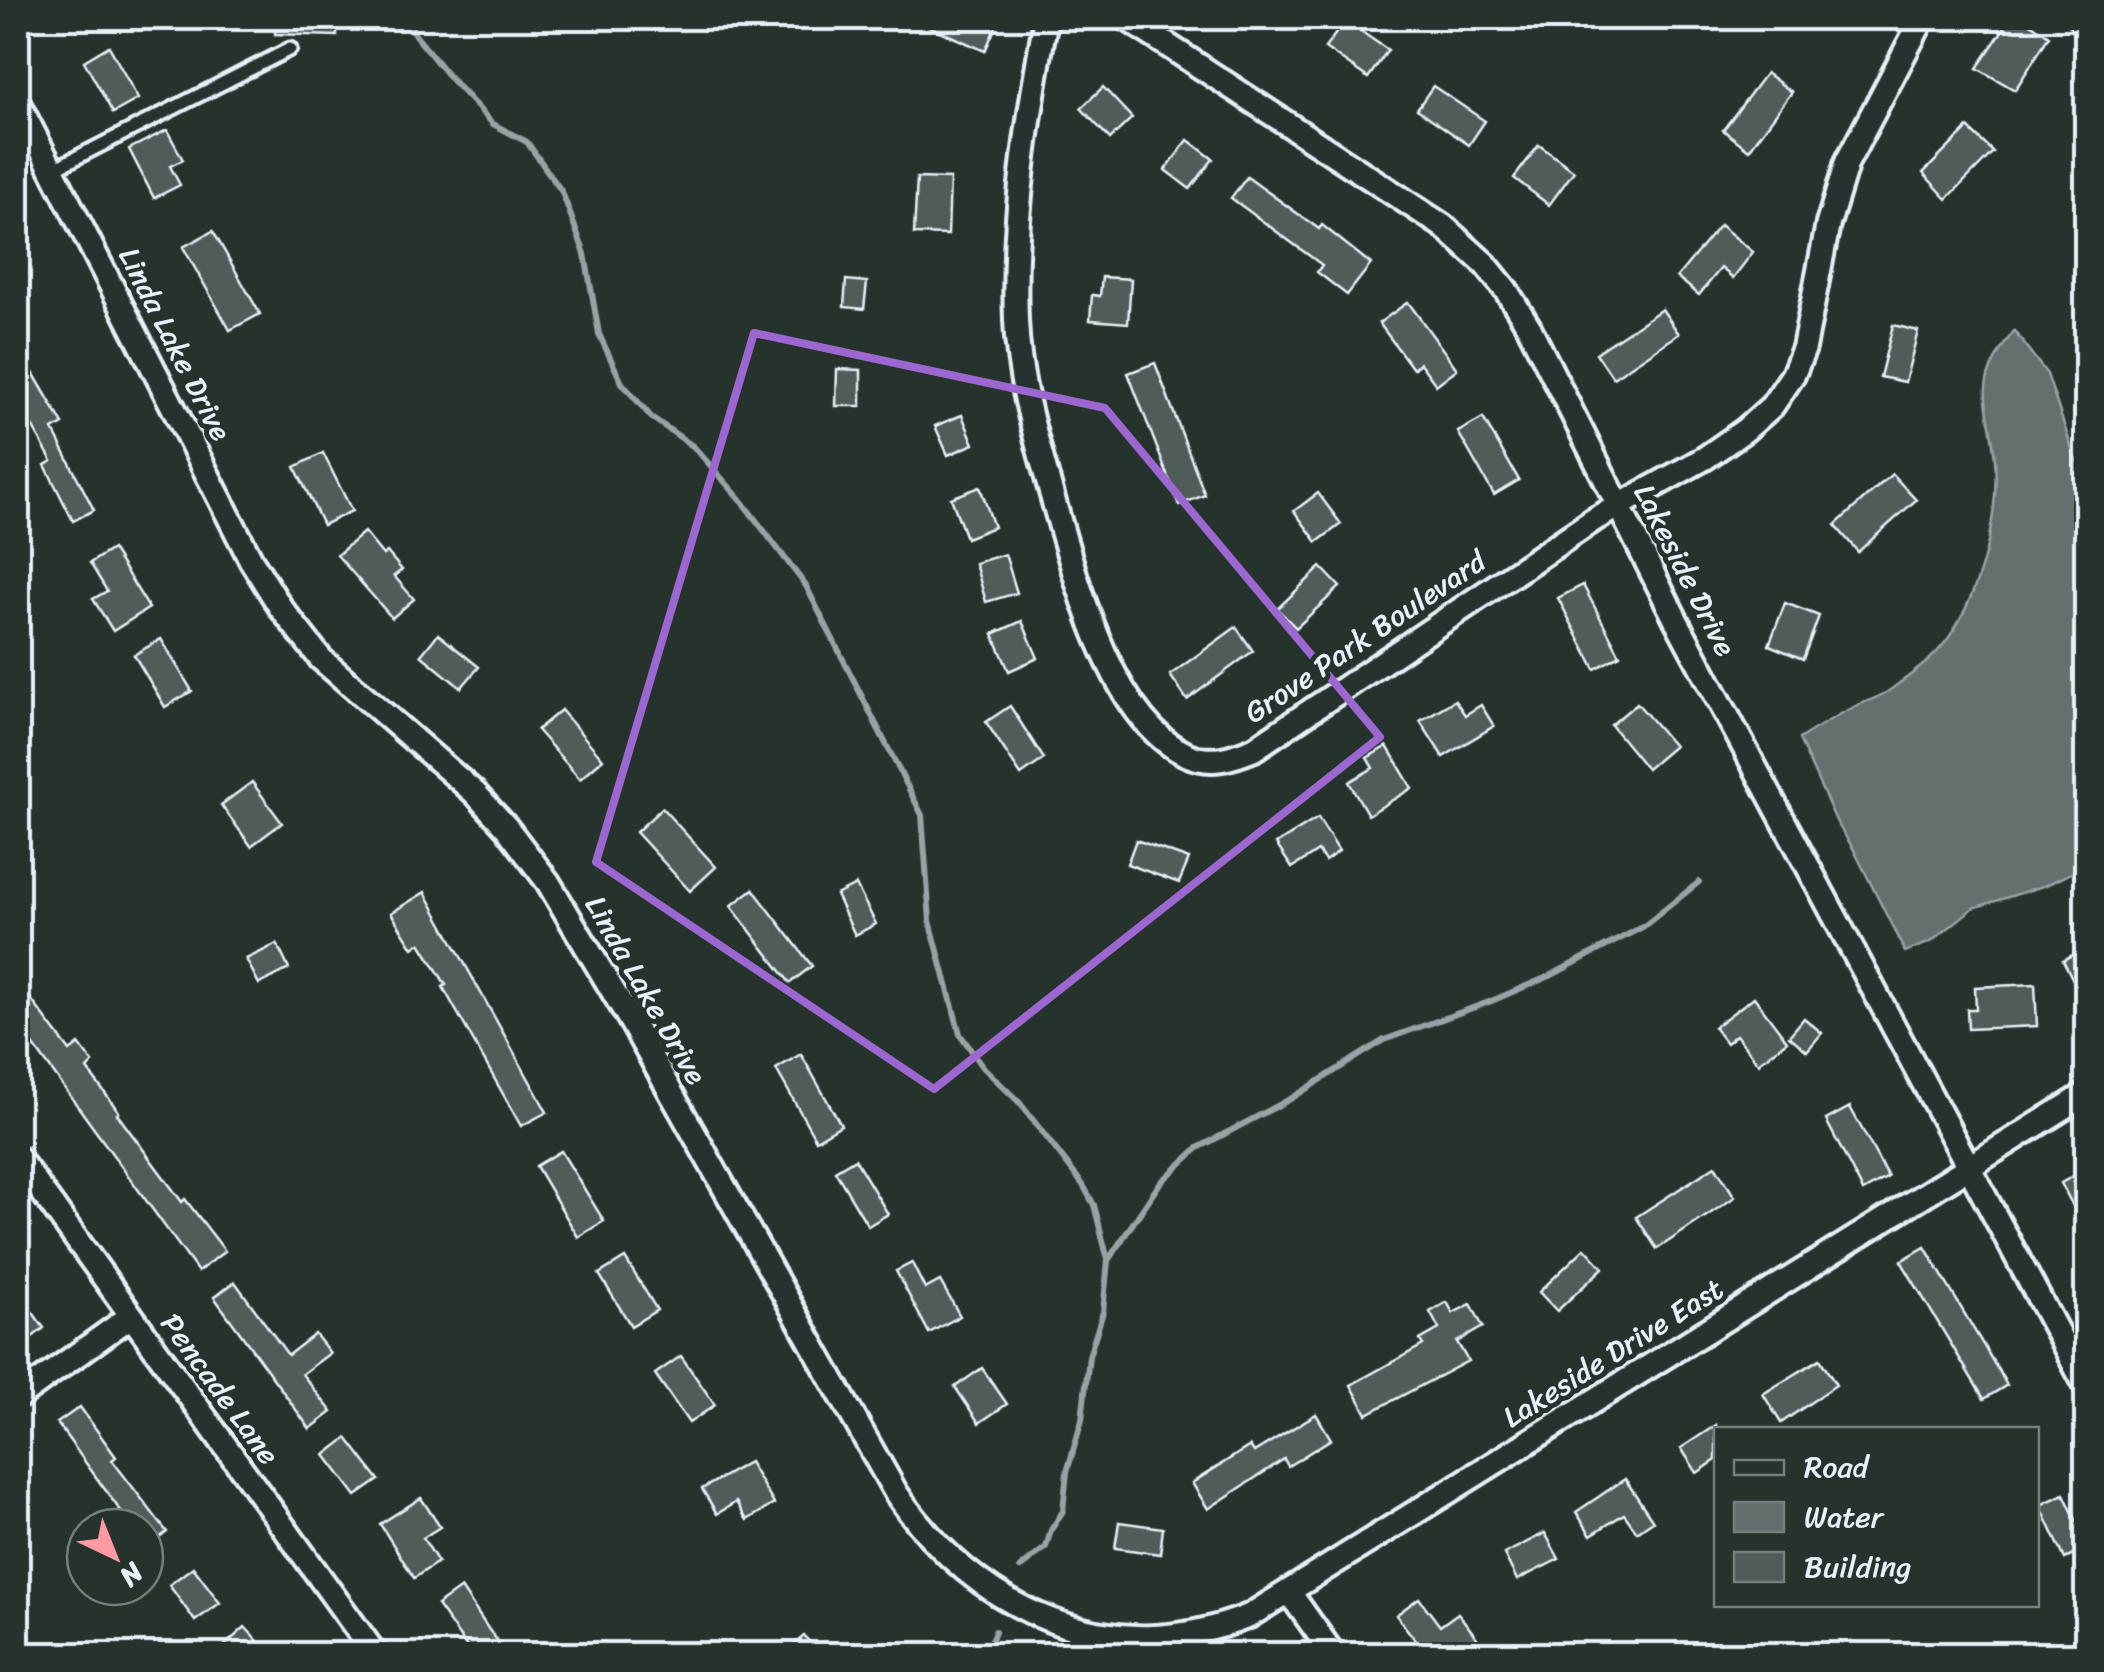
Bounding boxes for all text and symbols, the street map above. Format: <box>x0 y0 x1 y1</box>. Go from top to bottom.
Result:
street label: Linda Lake Drive <box>103 237 247 451</box>
street label: Lakeside Drive <box>1618 474 1752 666</box>
street label: Grove Park Boulevard <box>1233 534 1499 738</box>
street label: Linda Lake Drive <box>570 885 722 1095</box>
street label: Lakeside Drive East <box>1491 1263 1735 1443</box>
street label: Pencade Lane <box>146 1301 294 1477</box>
legend <box>1714 1427 2039 1607</box>
text: Road <box>1804 1440 1871 1494</box>
text: Water <box>1804 1490 1885 1544</box>
north arrow <box>65 1507 165 1607</box>
text: Building <box>1804 1540 1911 1594</box>
text: N <box>107 1550 156 1600</box>

